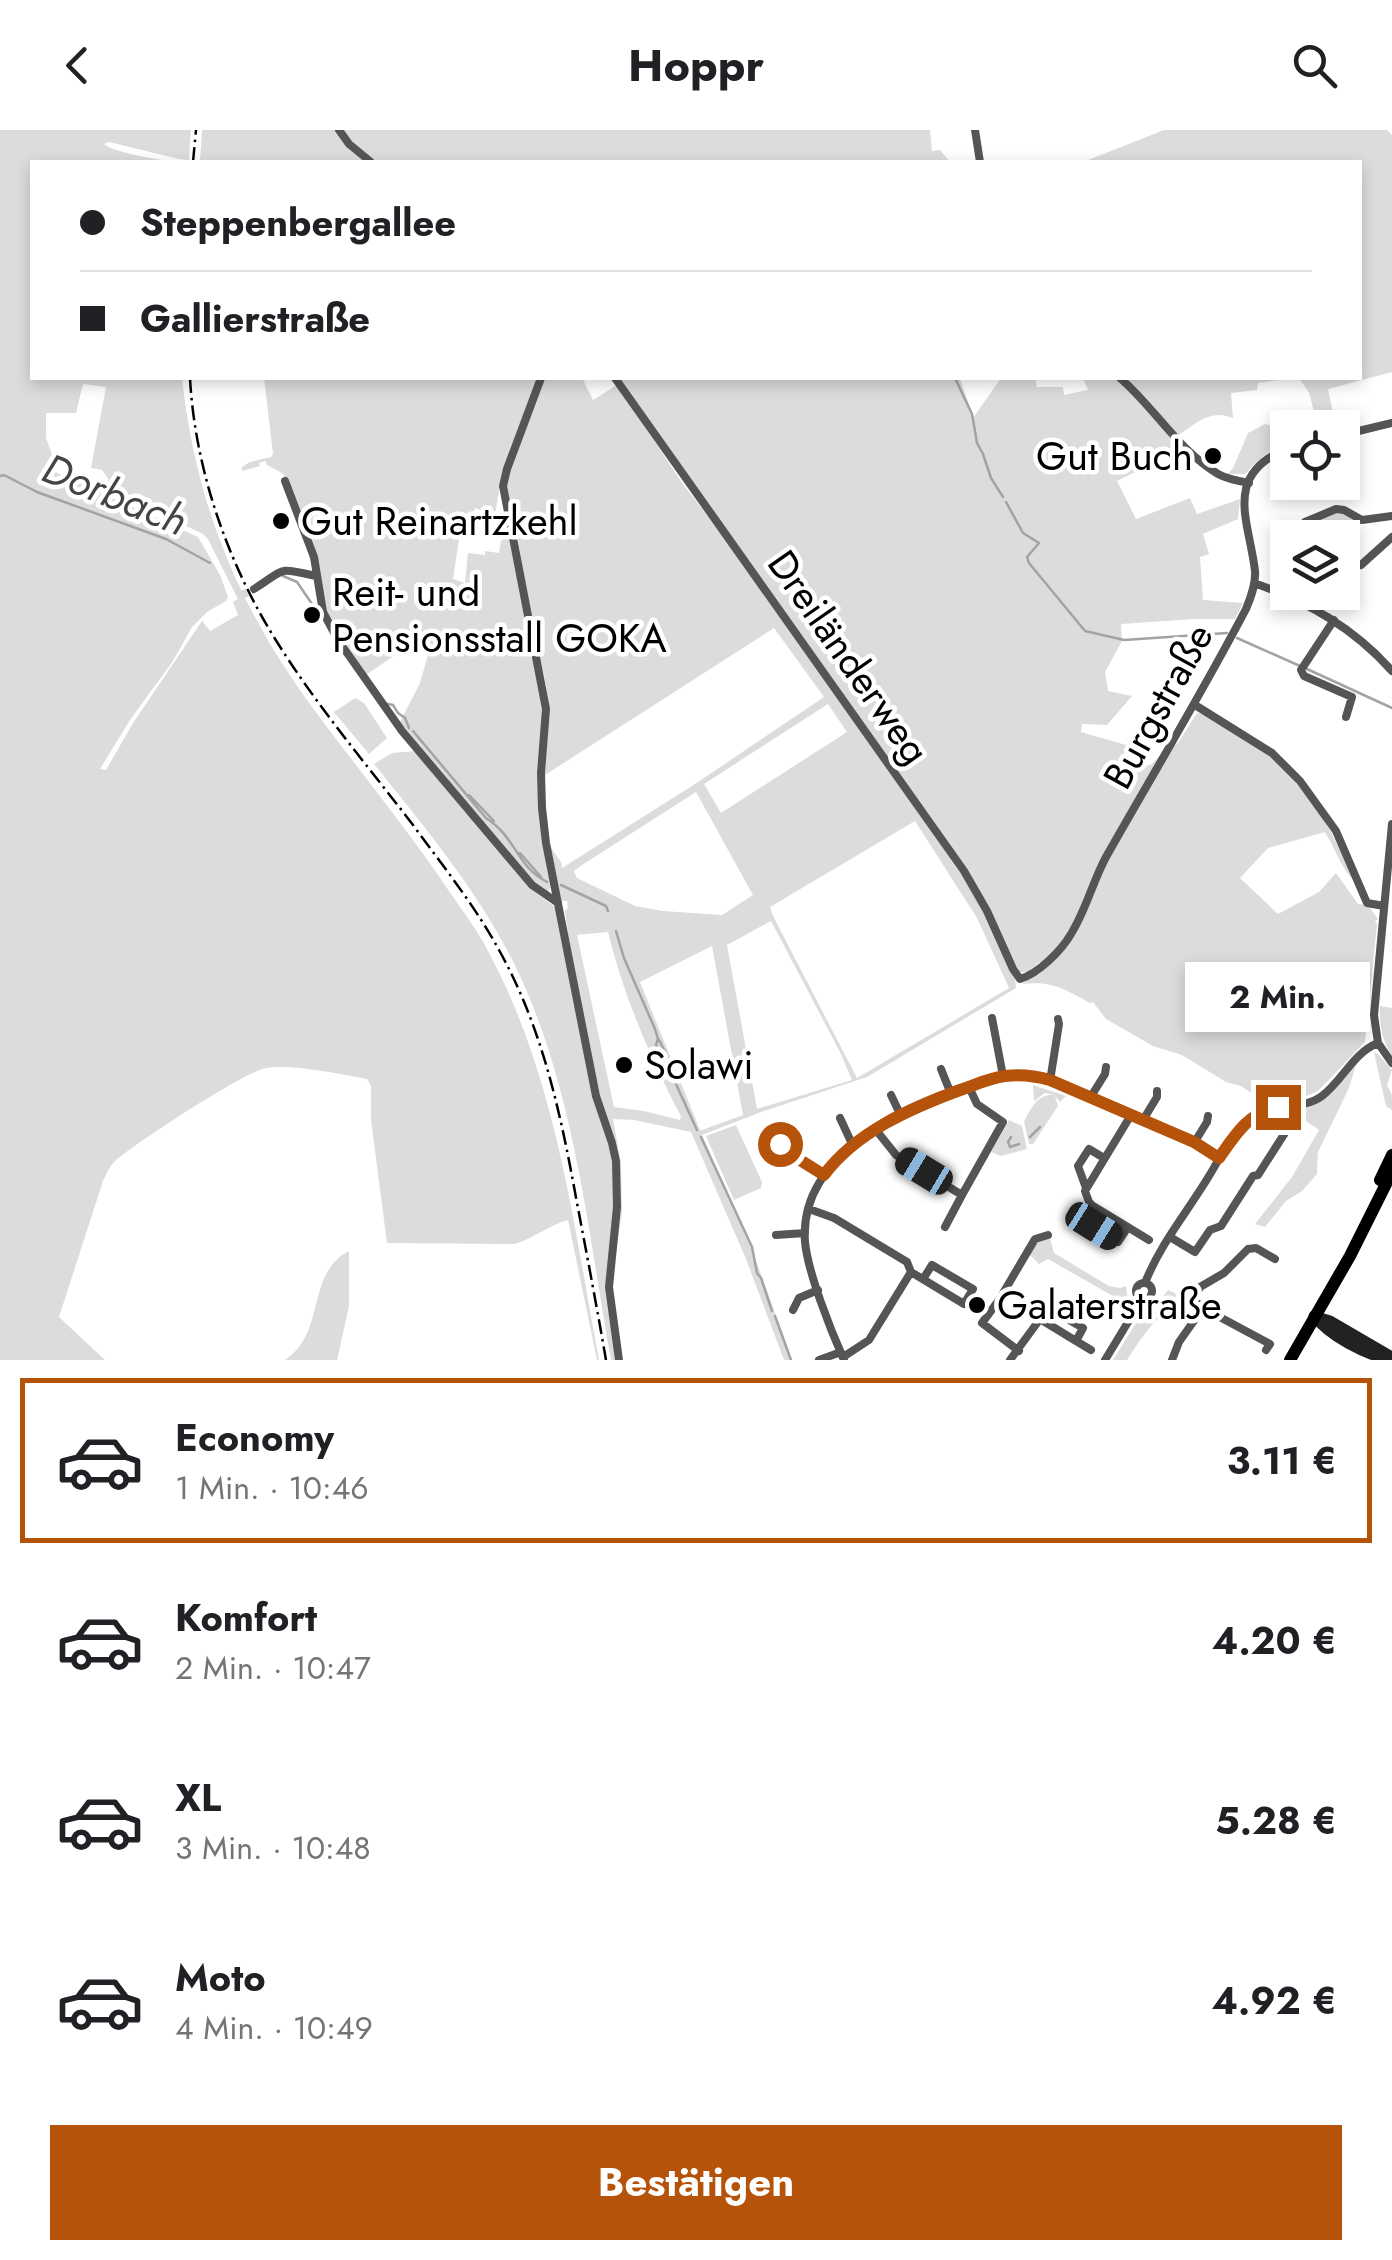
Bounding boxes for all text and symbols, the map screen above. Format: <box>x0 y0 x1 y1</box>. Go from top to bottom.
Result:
text: Hoppr <box>628 33 764 98</box>
icon: back <box>50 38 105 93</box>
icon: search <box>1287 38 1342 93</box>
text: Steppenbergallee <box>140 195 456 250</box>
text: Gallierstraße <box>140 291 370 346</box>
map controls <box>1270 410 1360 610</box>
button: locate <box>1270 410 1360 500</box>
place label: Gut Buch <box>1036 427 1193 485</box>
water label: Dorbach <box>33 438 196 551</box>
marker: Gut Buch <box>1202 445 1224 467</box>
place label: Gut Reinartzkehl <box>301 492 578 550</box>
marker: Gut Reinartzkehl <box>270 510 292 532</box>
button: layers <box>1270 520 1360 610</box>
street label: Dreiländerweg <box>754 538 944 776</box>
place label: Reit- und Pensionsstall GOKA <box>332 563 667 667</box>
marker: Reit- und Pensionsstall GOKA <box>301 604 323 626</box>
street label: Burgstraße <box>1089 613 1227 799</box>
callout: 2 Min. <box>1186 962 1370 1032</box>
text: 2 Min. <box>1229 974 1326 1020</box>
place label: Solawi <box>644 1036 754 1094</box>
marker: Solawi <box>613 1054 635 1076</box>
route end <box>1256 1085 1301 1130</box>
route start <box>758 1122 803 1167</box>
car <box>891 1143 957 1199</box>
car <box>1061 1197 1127 1255</box>
place label: Galaterstraße <box>997 1276 1221 1334</box>
marker: Galaterstraße <box>966 1294 988 1316</box>
text: Economy <box>175 1410 334 1465</box>
icon: car <box>55 1416 145 1506</box>
text: 3.11 € <box>1227 1433 1337 1488</box>
text: 1 Min. · 10:46 <box>175 1465 369 1511</box>
text: Komfort <box>175 1590 317 1645</box>
icon: car <box>55 1596 145 1686</box>
text: 4.20 € <box>1212 1613 1337 1668</box>
text: 2 Min. · 10:47 <box>175 1645 371 1691</box>
text: XL <box>175 1770 221 1825</box>
icon: car <box>55 1776 145 1866</box>
text: 5.28 € <box>1215 1793 1337 1848</box>
text: 3 Min. · 10:48 <box>175 1825 371 1871</box>
text: Moto <box>175 1950 266 2005</box>
icon: car <box>55 1956 145 2046</box>
text: 4.92 € <box>1212 1973 1337 2028</box>
text: 4 Min. · 10:49 <box>175 2005 373 2051</box>
button: Bestätigen <box>50 2125 1342 2240</box>

